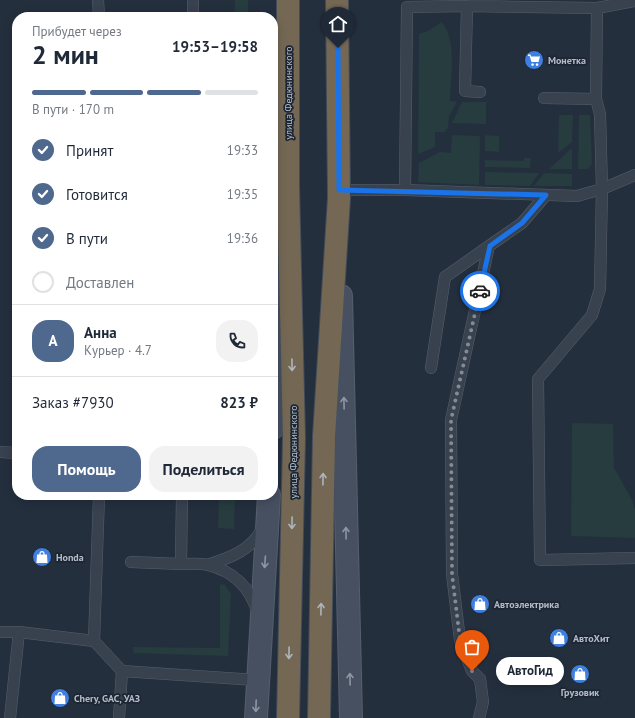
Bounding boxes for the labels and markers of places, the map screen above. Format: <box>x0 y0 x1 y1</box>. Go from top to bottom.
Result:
pin <box>321 7.0 355 48</box>
supermarket icon: Монетка <box>523 49 545 71</box>
place label: Монетка <box>548 54 586 67</box>
shop icon: Honda <box>31 546 53 568</box>
place label: Honda <box>56 551 84 564</box>
shop icon: Автоэлектрика <box>469 593 491 615</box>
place label: Автоэлектрика <box>494 598 559 611</box>
shop icon: АвтоХит <box>548 627 570 649</box>
pin <box>455 630 489 671</box>
place label: АвтоХит <box>573 632 610 645</box>
callout: АвтоГид <box>496 657 564 685</box>
shop icon: Грузовик <box>569 663 591 685</box>
place label: Грузовик <box>561 686 599 699</box>
shop icon: Chery, GAC, УАЗ <box>49 687 71 709</box>
place label: Chery, GAC, УАЗ <box>74 692 140 705</box>

